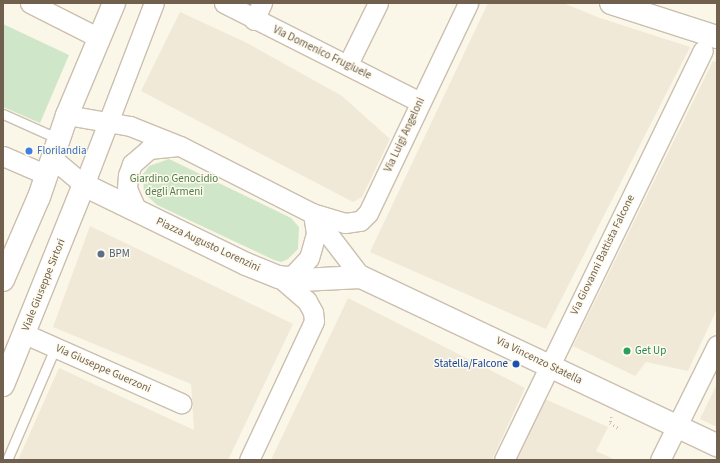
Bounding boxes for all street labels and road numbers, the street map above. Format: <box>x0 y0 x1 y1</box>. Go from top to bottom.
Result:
street label: Via Domenico Frugiuele <box>271 23 373 83</box>
street label: Via Luigi Angeloni <box>382 96 428 174</box>
street label: Via Giovanni Battista Falcone <box>568 193 638 317</box>
street label: Piazza Augusto Lorenzini <box>154 215 262 275</box>
street label: Viale Giuseppe Sirtori <box>19 237 69 333</box>
street label: Via Vincenzo Statella <box>494 334 584 388</box>
street label: Via Giuseppe Guerzoni <box>53 342 153 396</box>

